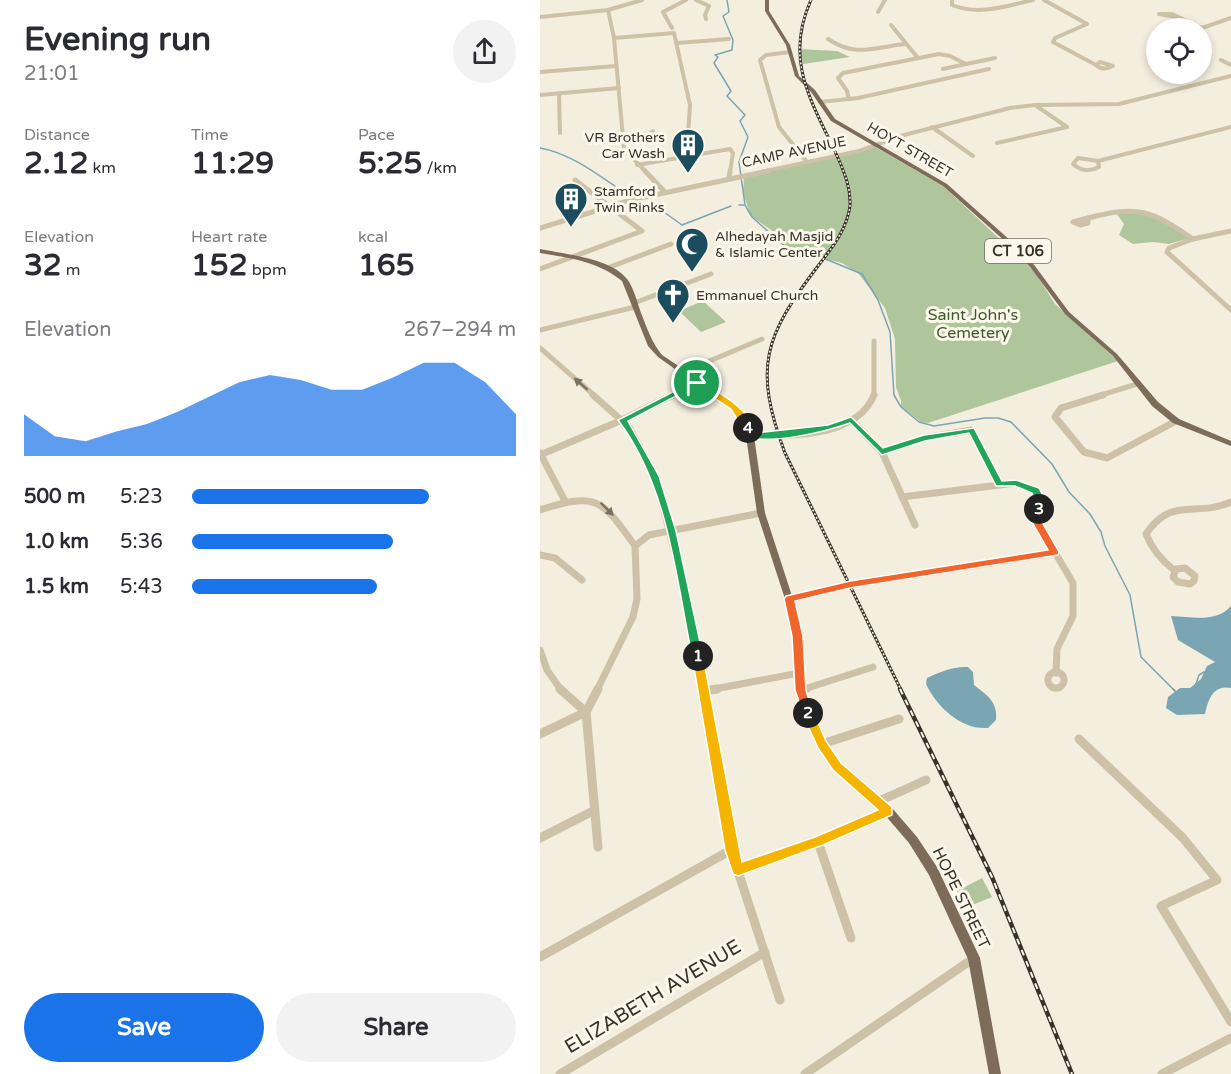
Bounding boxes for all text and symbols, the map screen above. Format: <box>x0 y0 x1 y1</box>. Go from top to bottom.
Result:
map controls <box>1146 18 1212 84</box>
button: locate <box>1146 18 1212 84</box>
text: Evening run <box>24 20 211 59</box>
button: share <box>453 20 516 83</box>
text: 21:01 <box>24 62 79 86</box>
street label: HOYT STREET <box>864 119 956 182</box>
text: Distance <box>24 125 90 145</box>
text: Time <box>191 125 228 145</box>
text: Pace <box>358 125 395 145</box>
building icon: VR Brothers Car Wash <box>670 127 706 174</box>
place label: VR Brothers Car Wash <box>585 129 665 162</box>
street label: CAMP AVENUE <box>740 133 848 171</box>
text: 2.12 <box>24 145 88 182</box>
text: 11:29 <box>191 145 274 182</box>
text: 5:25 <box>358 145 422 182</box>
text: km <box>88 158 116 178</box>
text: /km <box>422 158 457 178</box>
building icon: Stamford Twin Rinks <box>553 181 589 228</box>
place label: Stamford Twin Rinks <box>594 183 665 216</box>
mosque icon: Alhedayah Masjid & Islamic Center <box>674 226 710 273</box>
text: Elevation <box>24 227 94 247</box>
text: Heart rate <box>191 227 267 247</box>
text: kcal <box>358 227 388 247</box>
place label: Alhedayah Masjid & Islamic Center <box>715 228 833 261</box>
road number: CT 106 <box>985 239 1051 263</box>
text: 32 <box>24 247 62 284</box>
text: 152 <box>191 247 248 284</box>
text: 165 <box>358 247 415 284</box>
text: m <box>62 260 81 280</box>
text: bpm <box>248 260 287 280</box>
church icon: Emmanuel Church <box>655 277 691 324</box>
place label: Emmanuel Church <box>696 287 818 304</box>
park label: Saint John's Cemetery <box>928 305 1018 343</box>
text: Elevation <box>24 318 111 342</box>
text: 267–294 m <box>404 318 516 342</box>
pin <box>671 357 722 408</box>
icon: arrive <box>680 366 713 399</box>
one-way arrow <box>574 378 589 391</box>
pin: 4 <box>733 413 763 443</box>
text: 4 <box>743 418 753 438</box>
text: 500 m <box>24 485 85 509</box>
text: 5:23 <box>120 485 163 509</box>
pin: 3 <box>1024 494 1054 524</box>
text: 3 <box>1034 499 1044 519</box>
one-way arrow <box>599 502 613 516</box>
text: 1.0 km <box>24 530 89 554</box>
text: 5:36 <box>120 530 163 554</box>
text: 1.5 km <box>24 575 89 599</box>
text: 5:43 <box>120 575 163 599</box>
pin: 1 <box>683 641 713 671</box>
text: 1 <box>693 646 703 666</box>
pin: 2 <box>793 698 823 728</box>
text: 2 <box>803 703 813 723</box>
street label: HOPE STREET <box>928 844 994 952</box>
street label: ELIZABETH AVENUE <box>560 935 746 1059</box>
button: Save <box>24 993 264 1062</box>
button: Share <box>276 993 516 1062</box>

